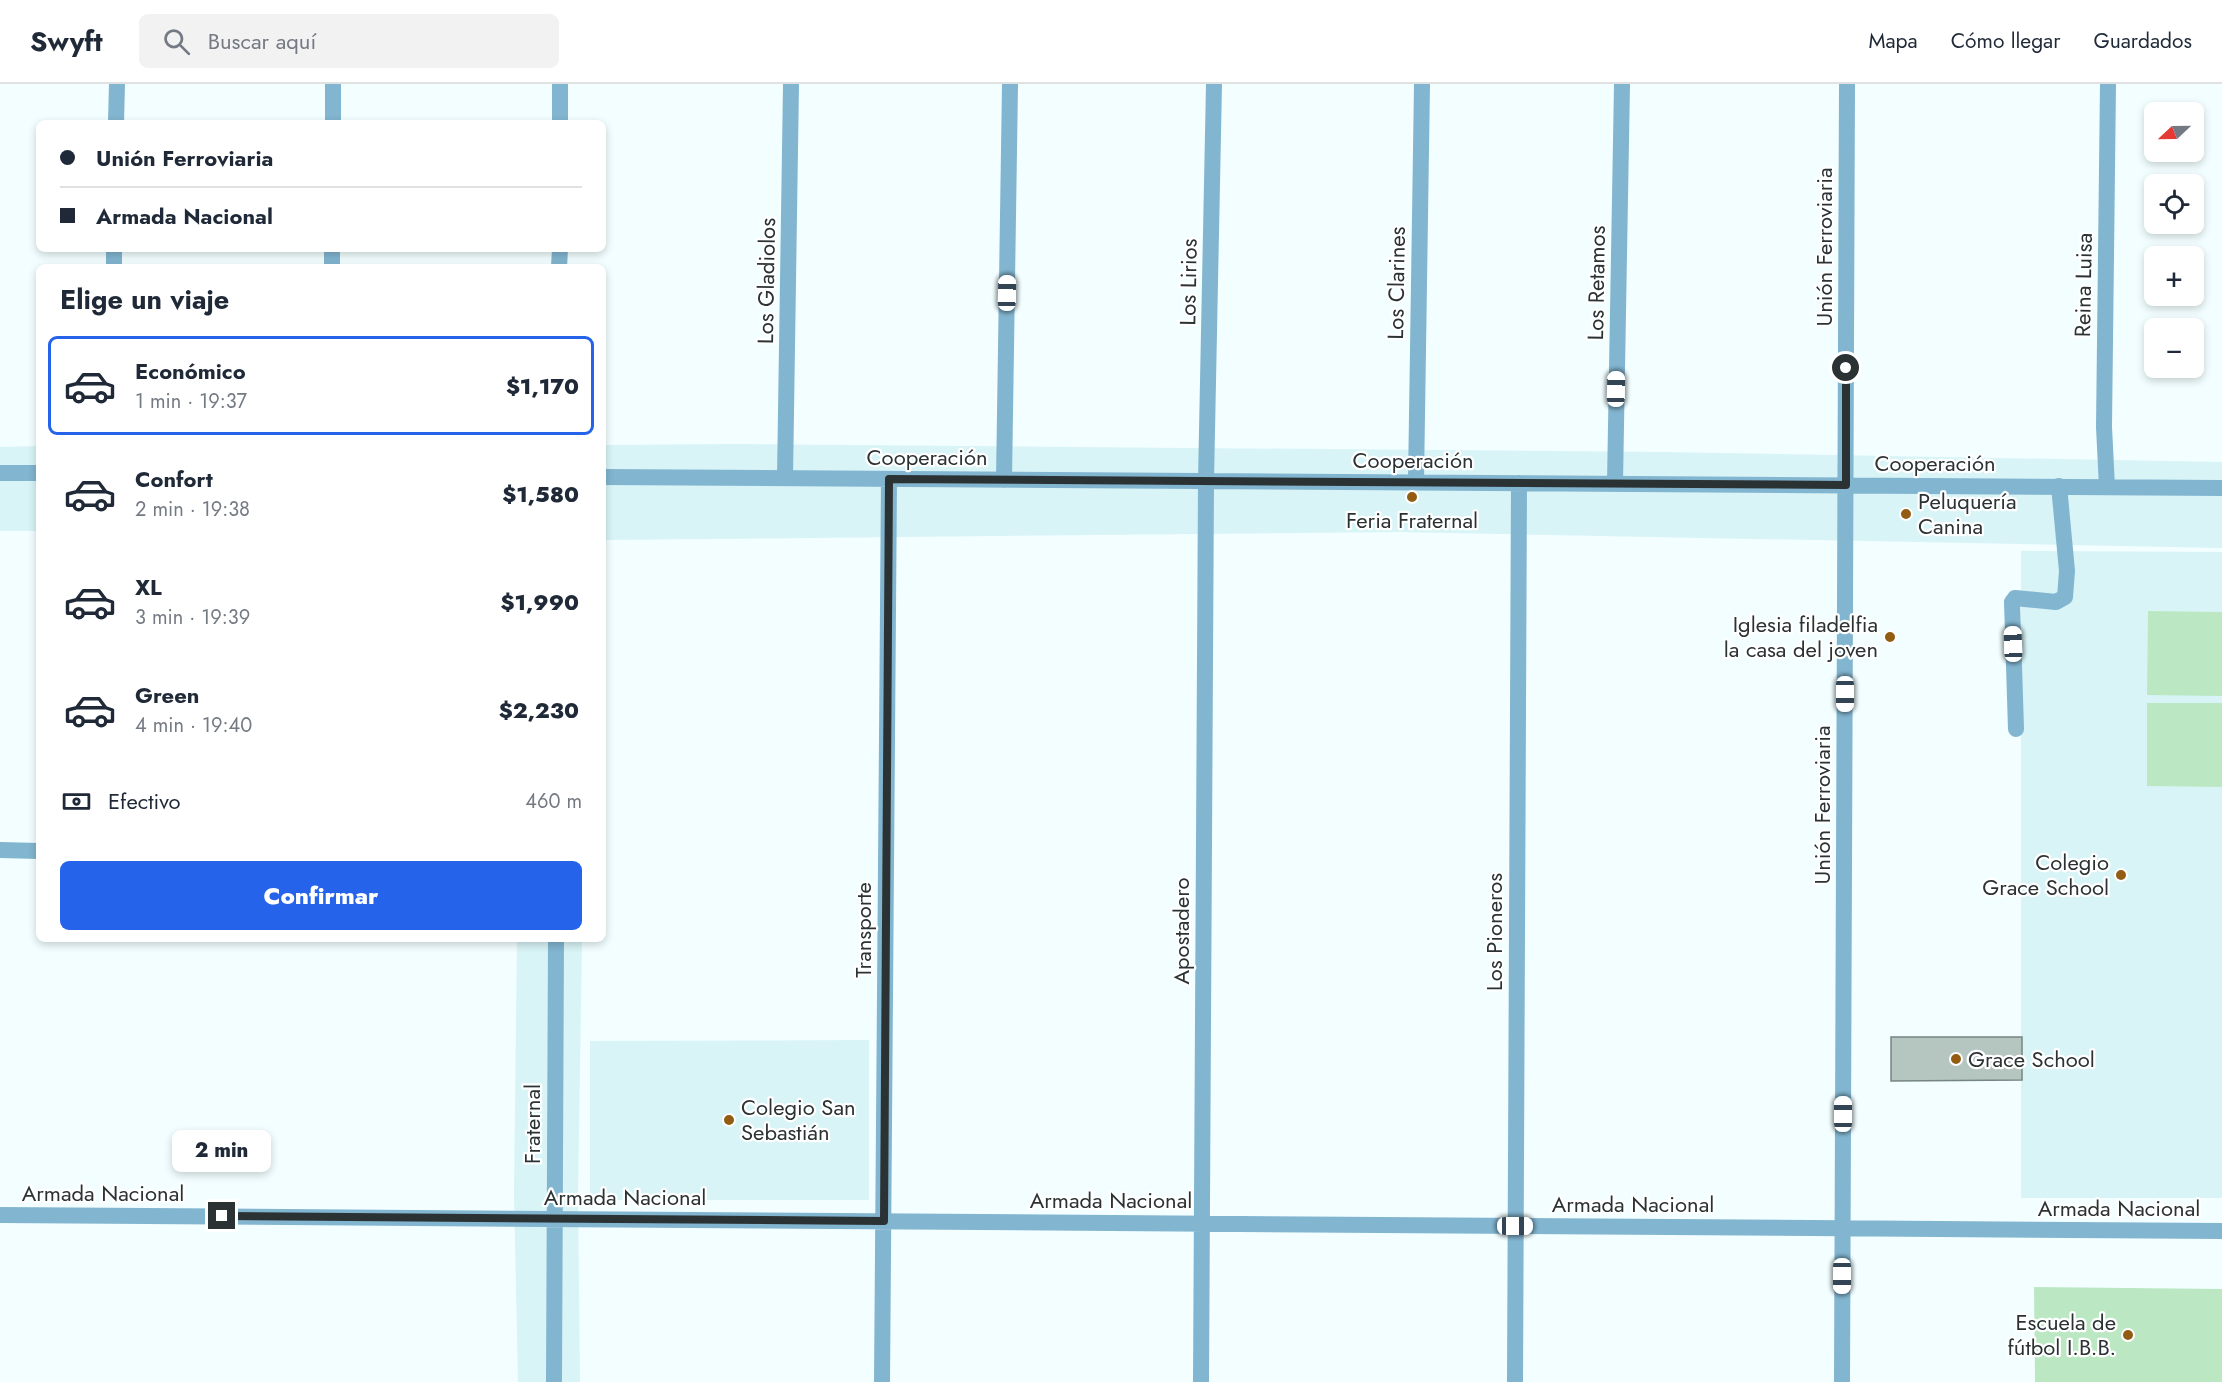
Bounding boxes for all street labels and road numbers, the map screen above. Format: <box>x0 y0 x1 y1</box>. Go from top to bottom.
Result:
street label: Unión Ferroviaria <box>1808 167 1840 327</box>
street label: Los Gladiolos <box>749 217 783 344</box>
street label: Los Retamos <box>1579 225 1613 341</box>
street label: Los Clarines <box>1379 226 1413 340</box>
street label: Reina Luisa <box>2066 233 2100 337</box>
street label: Los Lirios <box>1171 238 1205 326</box>
street label: Cooperación <box>867 441 987 473</box>
street label: Cooperación <box>1353 444 1473 476</box>
street label: Cooperación <box>1875 447 1995 479</box>
street label: Unión Ferroviaria <box>1806 725 1838 885</box>
street label: Los Pioneros <box>1478 873 1510 991</box>
street label: Apostadero <box>1165 878 1197 984</box>
street label: Transporte <box>847 882 879 978</box>
street label: Fraternal <box>516 1084 548 1164</box>
street label: Armada Nacional <box>22 1177 184 1209</box>
street label: Armada Nacional <box>544 1181 706 1213</box>
street label: Armada Nacional <box>1030 1184 1192 1216</box>
street label: Armada Nacional <box>1552 1188 1714 1220</box>
street label: Armada Nacional <box>2038 1192 2200 1224</box>

